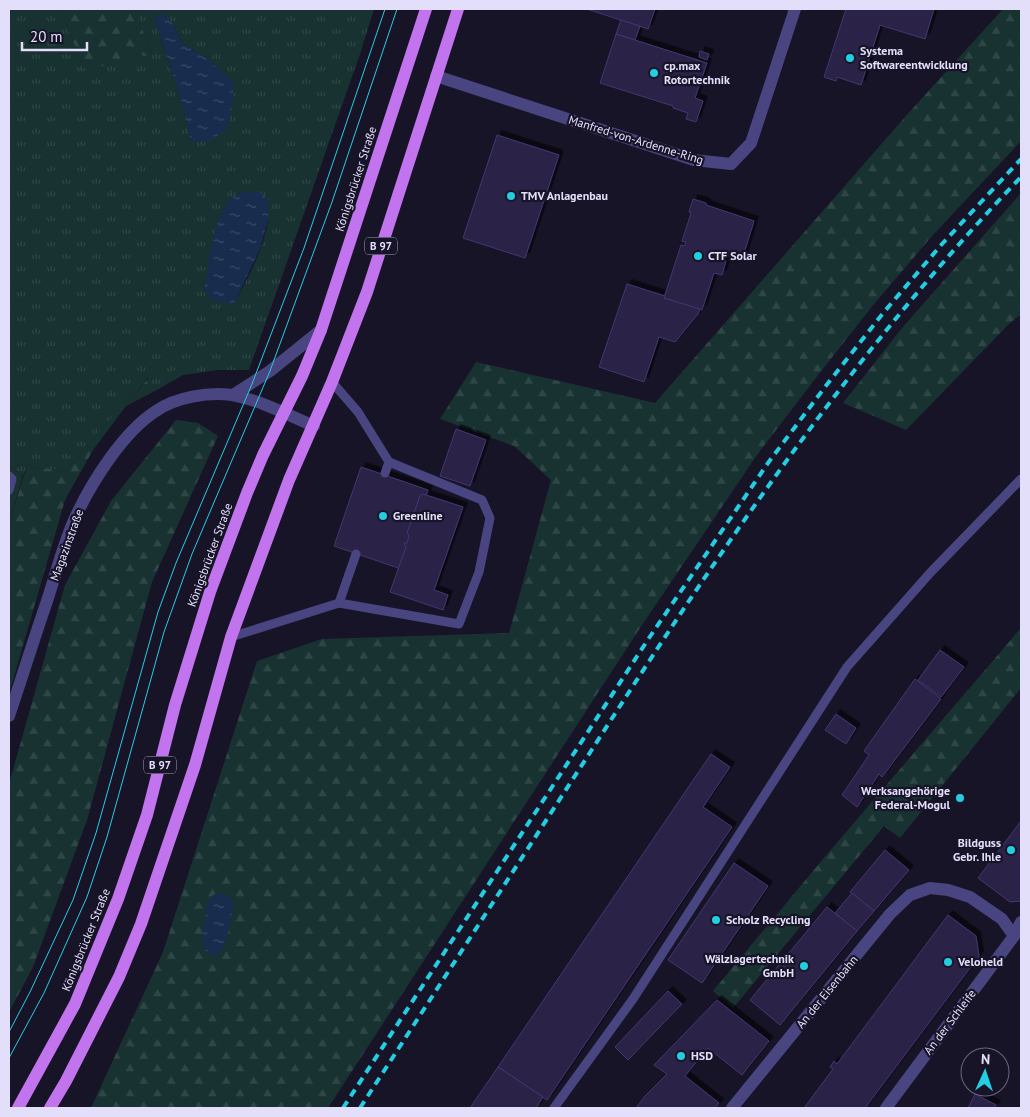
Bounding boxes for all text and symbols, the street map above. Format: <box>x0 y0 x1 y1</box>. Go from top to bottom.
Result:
scale bar <box>22 20 88 52</box>
text: 20 m <box>30 27 63 46</box>
place label: Systema Softwareentwicklung <box>860 43 968 72</box>
marker: Systema Softwareentwicklung <box>844 52 856 64</box>
place label: cp.max Rotortechnik <box>664 58 730 87</box>
marker: cp.max Rotortechnik <box>648 67 660 79</box>
street label: Manfred-von-Ardenne-Ring <box>567 112 705 167</box>
street label: Königsbrücker Straße <box>331 124 380 233</box>
place label: TMV Anlagenbau <box>521 188 608 203</box>
marker: TMV Anlagenbau <box>505 190 517 202</box>
road number: B 97 <box>365 238 397 255</box>
place label: CTF Solar <box>708 248 757 263</box>
marker: CTF Solar <box>692 250 704 262</box>
street label: Königsbrücker Straße <box>184 501 235 609</box>
street label: Magazinstraße <box>47 507 86 583</box>
place label: Greenline <box>393 508 443 523</box>
marker: Greenline <box>377 510 389 522</box>
road number: B 97 <box>144 756 176 774</box>
place label: Werksangehörige Federal-Mogul <box>861 783 950 812</box>
marker: Werksangehörige Federal-Mogul <box>954 792 966 804</box>
place label: Bildguss Gebr. Ihle <box>953 835 1001 864</box>
marker: Bildguss Gebr. Ihle <box>1005 844 1017 856</box>
street label: Königsbrücker Straße <box>58 886 113 993</box>
place label: Scholz Recycling <box>726 912 811 927</box>
marker: Scholz Recycling <box>710 914 722 926</box>
place label: Wälzlagertechnik GmbH <box>705 951 794 980</box>
street label: An der Eisenbahn <box>793 952 861 1031</box>
place label: Veloheld <box>957 954 1003 969</box>
marker: Veloheld <box>942 956 954 968</box>
marker: Wälzlagertechnik GmbH <box>798 960 810 972</box>
street label: An der Schleife <box>920 986 979 1057</box>
north arrow <box>960 1047 1010 1097</box>
place label: HSD <box>691 1048 713 1063</box>
marker: HSD <box>675 1050 687 1062</box>
text: N <box>981 1050 991 1068</box>

